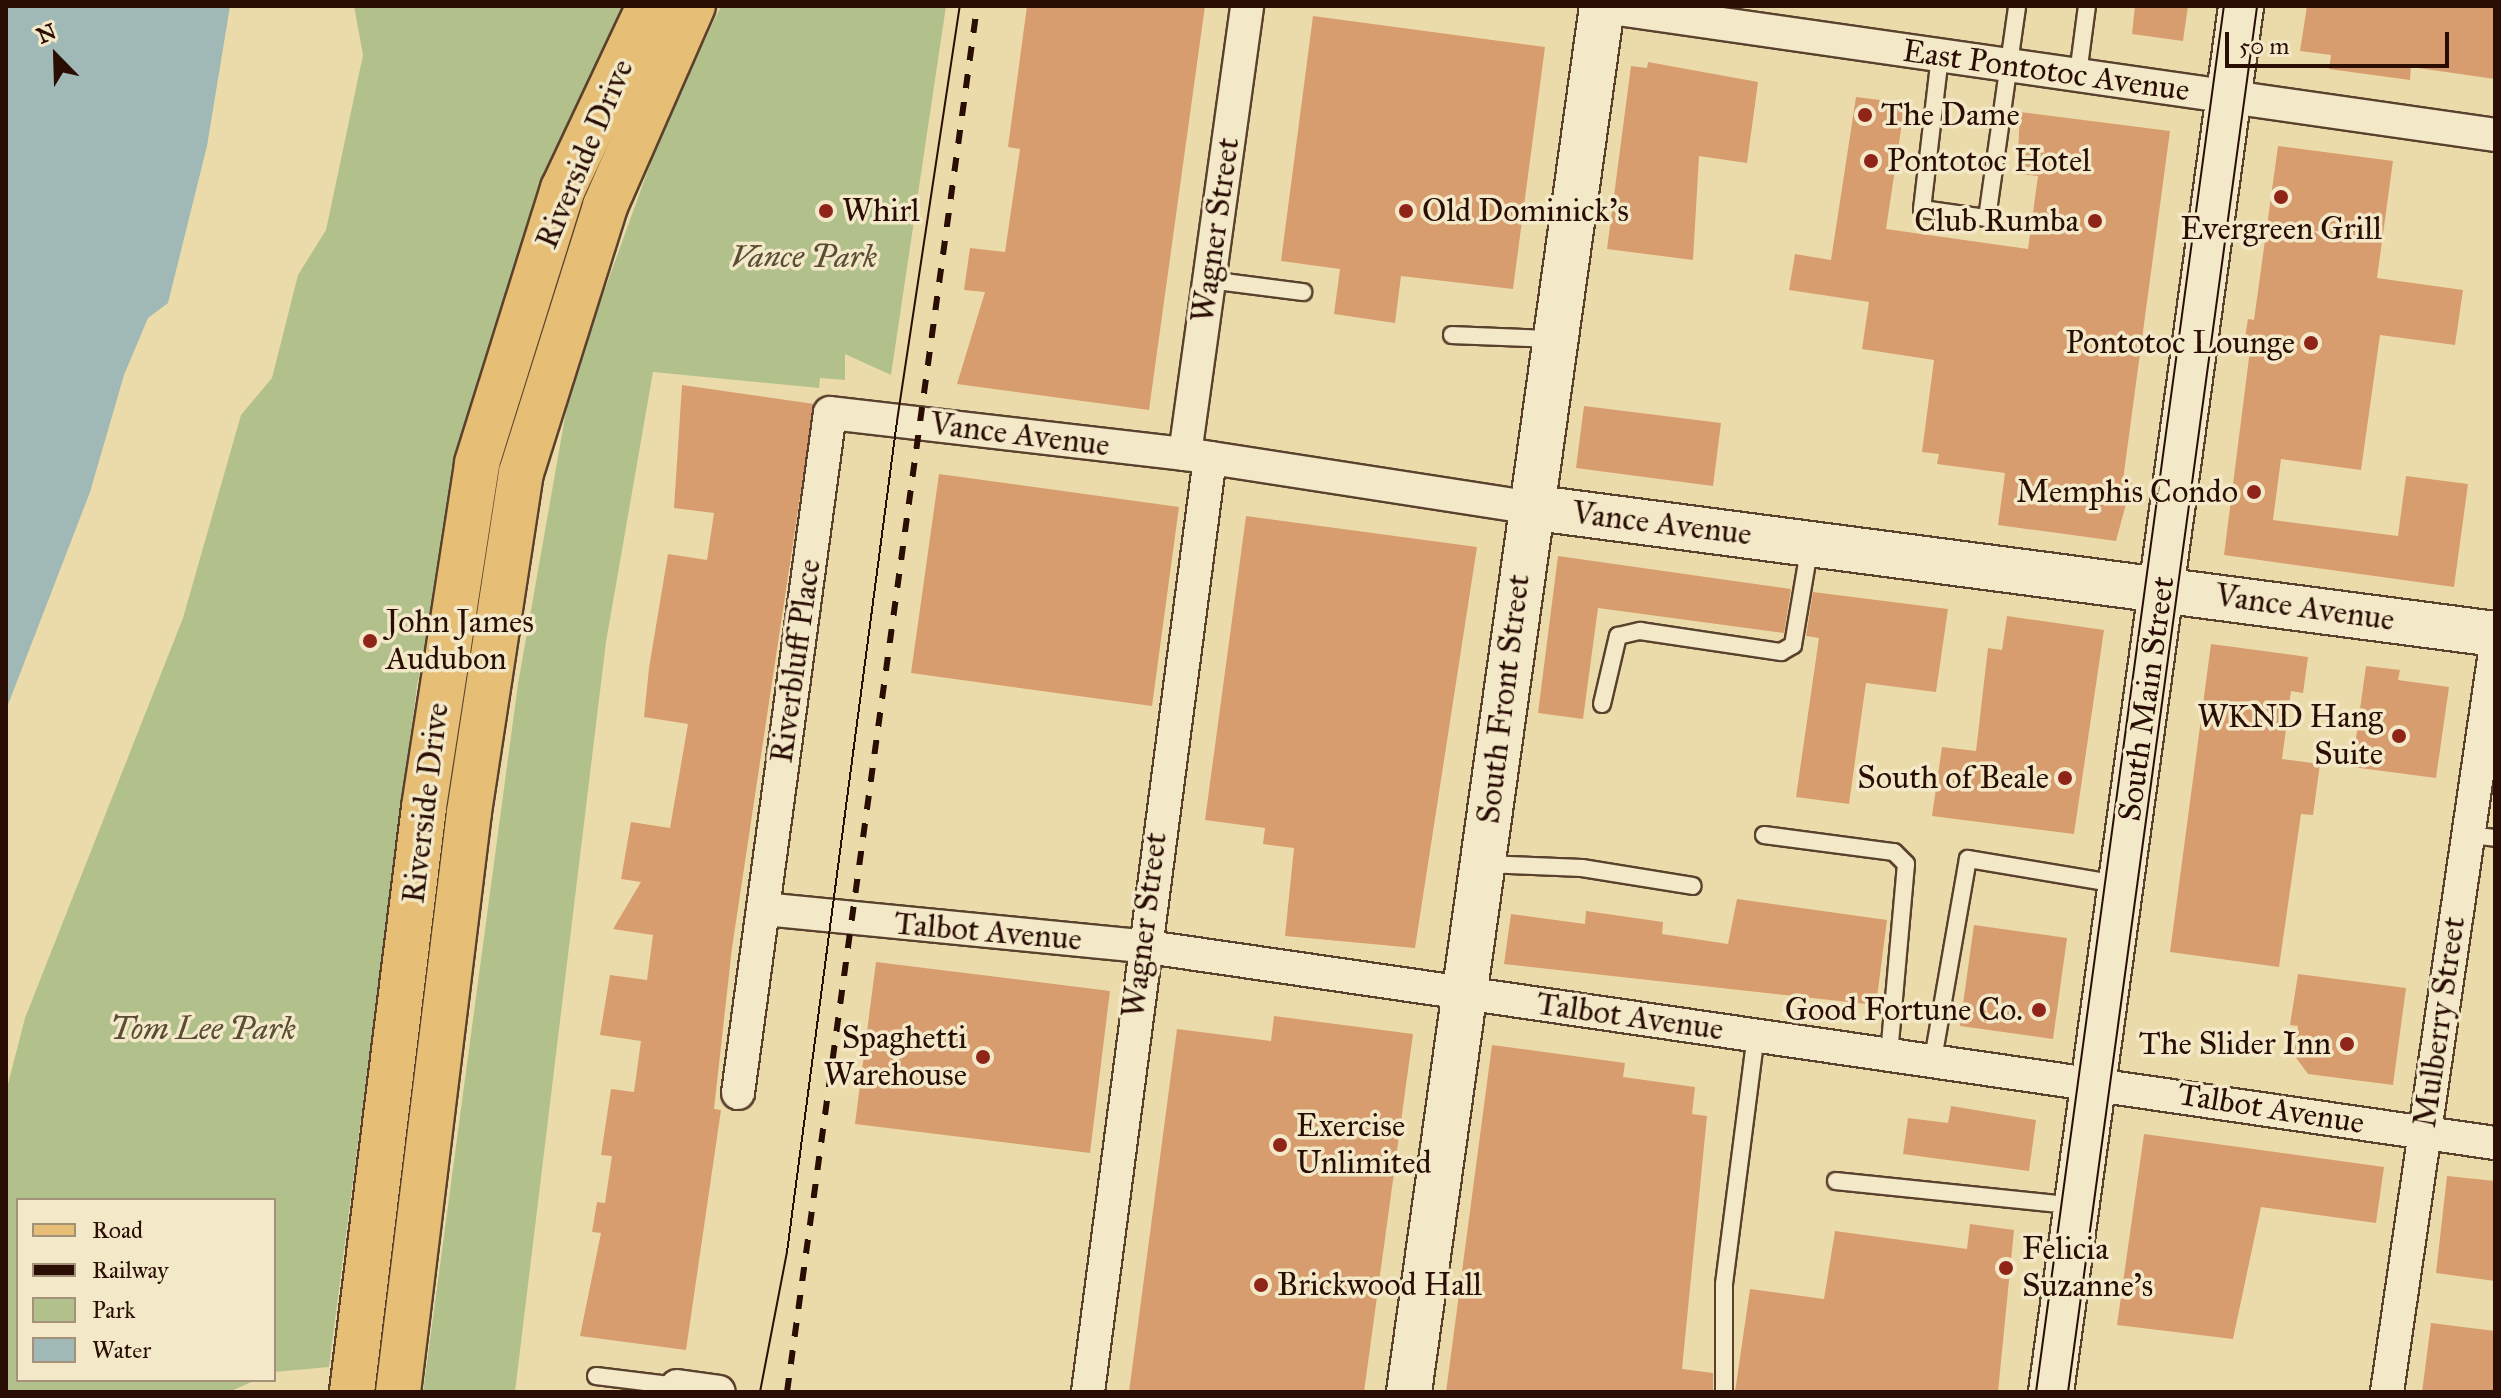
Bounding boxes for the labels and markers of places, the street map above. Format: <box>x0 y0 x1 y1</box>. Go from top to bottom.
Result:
place label: The Dame <box>1881 96 2020 134</box>
marker: The Dame <box>1856 106 1874 124</box>
place label: Pontotoc Hotel <box>1887 142 2091 180</box>
marker: Pontotoc Hotel <box>1862 152 1880 170</box>
marker: Evergreen Grill <box>2272 188 2290 206</box>
place label: Whirl <box>842 192 920 230</box>
place label: Old Dominick's <box>1422 192 1629 230</box>
marker: Whirl <box>817 202 835 220</box>
marker: Old Dominick's <box>1397 202 1415 220</box>
place label: Club Rumba <box>1914 202 2079 240</box>
place label: Evergreen Grill <box>2180 210 2382 248</box>
marker: Club Rumba <box>2086 212 2104 230</box>
place label: Pontotoc Lounge <box>2065 324 2295 362</box>
marker: Pontotoc Lounge <box>2302 334 2320 352</box>
place label: Memphis Condo <box>2016 473 2238 511</box>
marker: Memphis Condo <box>2245 483 2263 501</box>
place label: John James Audubon <box>386 604 534 679</box>
marker: John James Audubon <box>361 632 379 650</box>
place label: WKND Hang Suite <box>2197 699 2383 774</box>
marker: WKND Hang Suite <box>2390 727 2408 745</box>
place label: South of Beale <box>1857 759 2049 797</box>
marker: South of Beale <box>2056 769 2074 787</box>
place label: Good Fortune Co. <box>1785 991 2023 1029</box>
marker: Good Fortune Co. <box>2030 1001 2048 1019</box>
place label: Spaghetti Warehouse <box>824 1020 967 1095</box>
place label: The Slider Inn <box>2139 1025 2331 1063</box>
marker: The Slider Inn <box>2338 1035 2356 1053</box>
marker: Spaghetti Warehouse <box>974 1048 992 1066</box>
place label: Exercise Unlimited <box>1296 1108 1432 1183</box>
marker: Exercise Unlimited <box>1271 1136 1289 1154</box>
place label: Felicia Suzanne's <box>2022 1231 2153 1306</box>
marker: Felicia Suzanne's <box>1997 1259 2015 1277</box>
place label: Brickwood Hall <box>1277 1266 1482 1304</box>
marker: Brickwood Hall <box>1252 1276 1270 1294</box>

